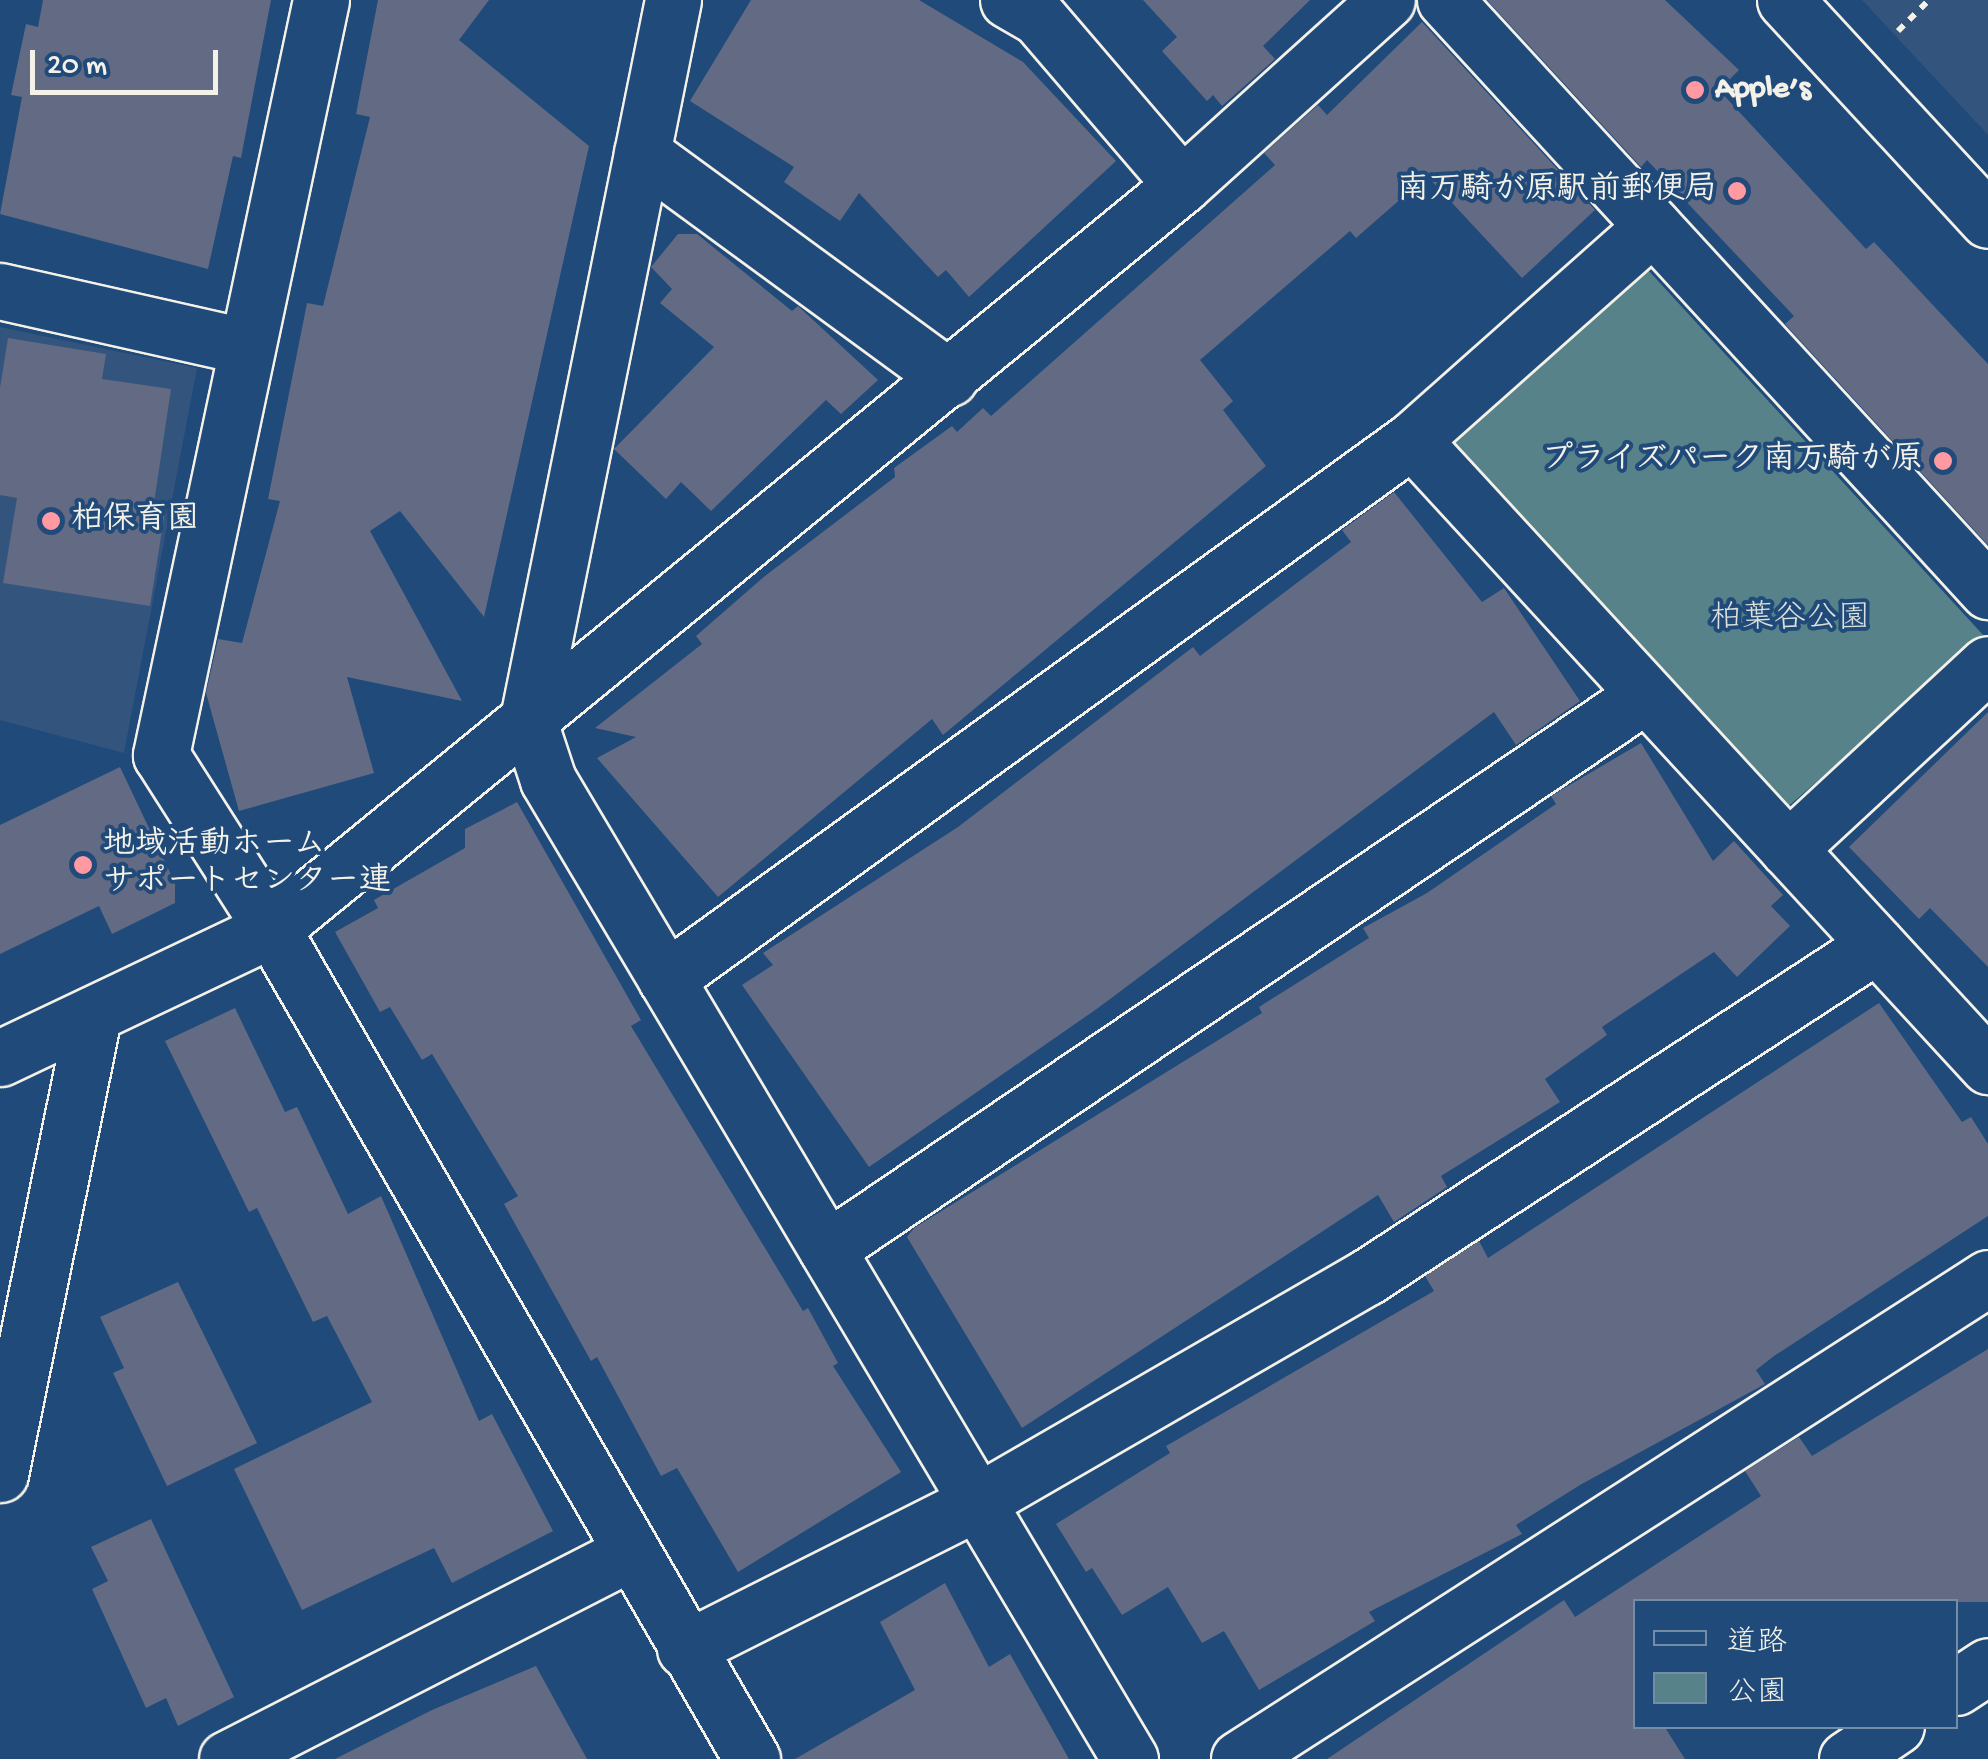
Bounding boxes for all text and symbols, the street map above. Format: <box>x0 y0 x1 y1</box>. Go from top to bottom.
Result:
scale bar <box>35 30 222 92</box>
text: 20 m <box>47 50 107 85</box>
place label: Apple’s <box>1715 71 1811 109</box>
marker: Apple’s <box>1684 79 1706 101</box>
place label: 南万騎が原駅前郵便局 <box>1397 172 1717 210</box>
marker: 南万騎が原駅前郵便局 <box>1726 180 1748 202</box>
place label: プライズパーク南万騎が原 <box>1539 442 1923 480</box>
marker: プライズパーク南万騎が原 <box>1932 450 1954 472</box>
place label: 柏保育園 <box>71 502 199 540</box>
marker: 柏保育園 <box>40 510 62 532</box>
park label: 柏葉谷公園 <box>1710 601 1870 639</box>
place label: 地域活動ホーム サポートセンター連 <box>103 828 391 903</box>
marker: 地域活動ホーム サポートセンター連 <box>72 854 94 876</box>
legend <box>1633 1599 1958 1729</box>
text: 道路 <box>1727 1627 1787 1662</box>
text: 公園 <box>1727 1677 1787 1712</box>

